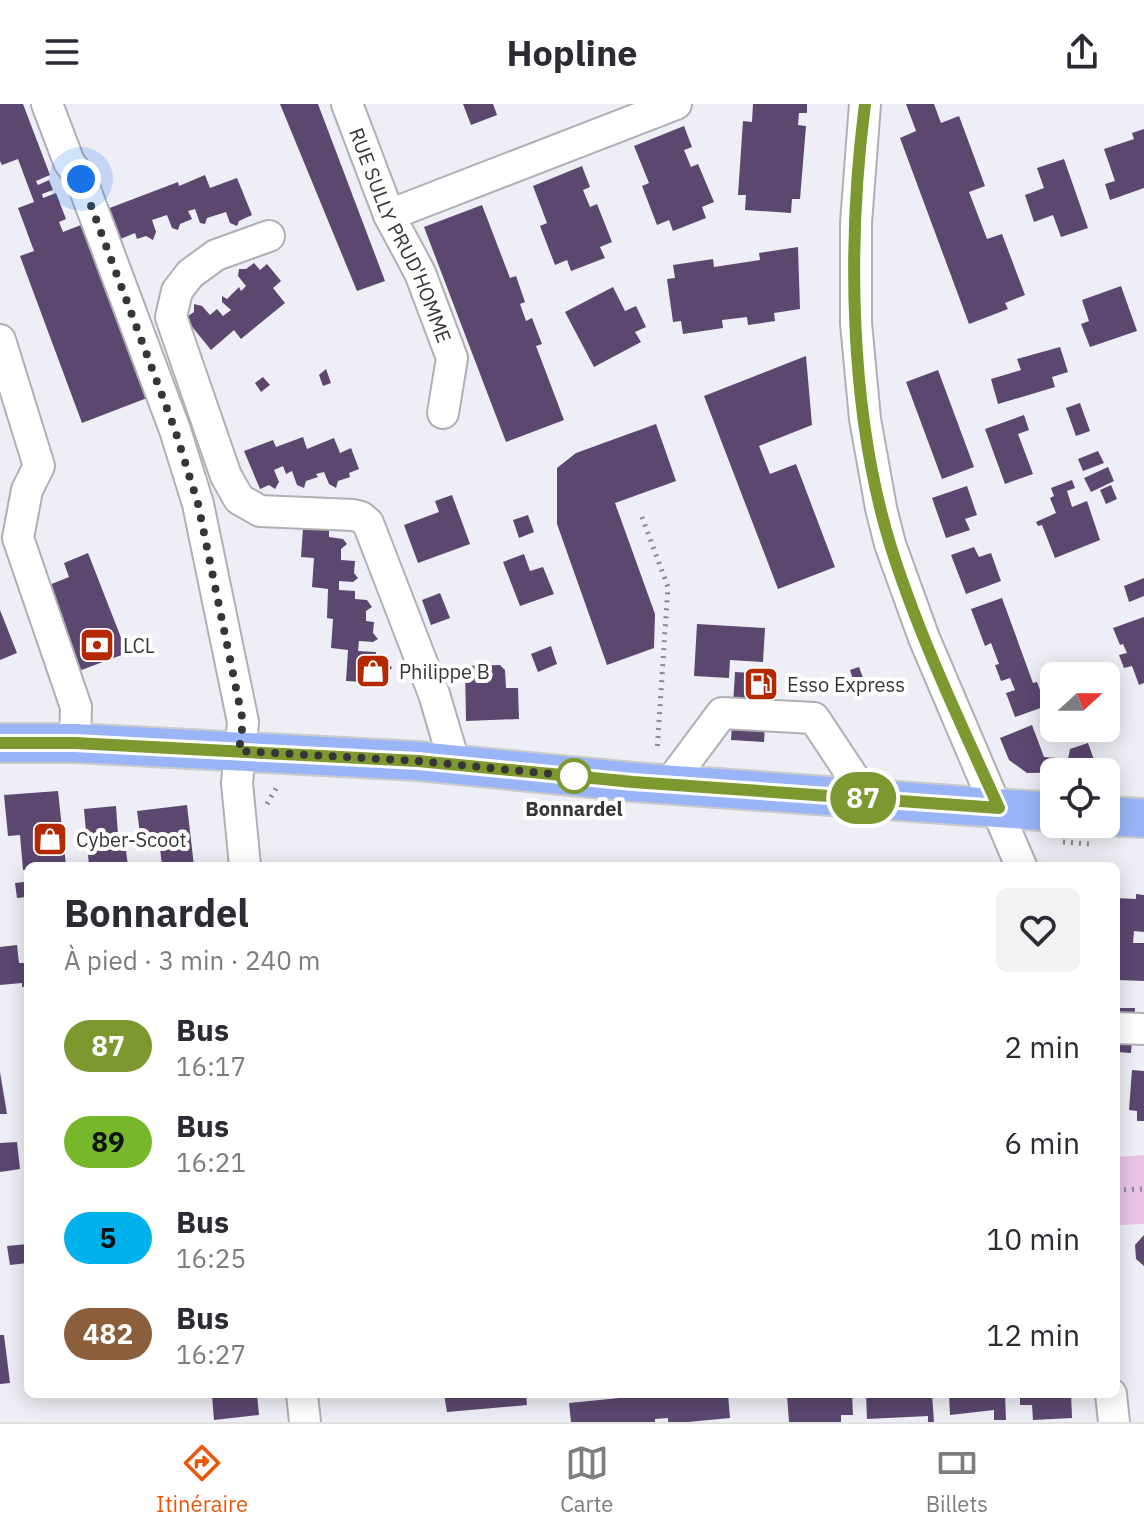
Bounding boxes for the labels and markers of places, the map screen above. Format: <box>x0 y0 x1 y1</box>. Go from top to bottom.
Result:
bank icon: LCL <box>78 626 116 664</box>
place label: LCL <box>123 632 155 659</box>
shop icon: Philippe B <box>354 652 392 690</box>
place label: Philippe B <box>399 658 490 685</box>
fuel station icon: Esso Express <box>742 665 780 703</box>
place label: Esso Express <box>787 671 905 698</box>
marker: Bonnardel <box>557 759 591 793</box>
place label: Bonnardel <box>525 795 623 822</box>
shop icon: Cyber-Scoot <box>31 820 69 858</box>
place label: Cyber-Scoot <box>76 826 186 853</box>

